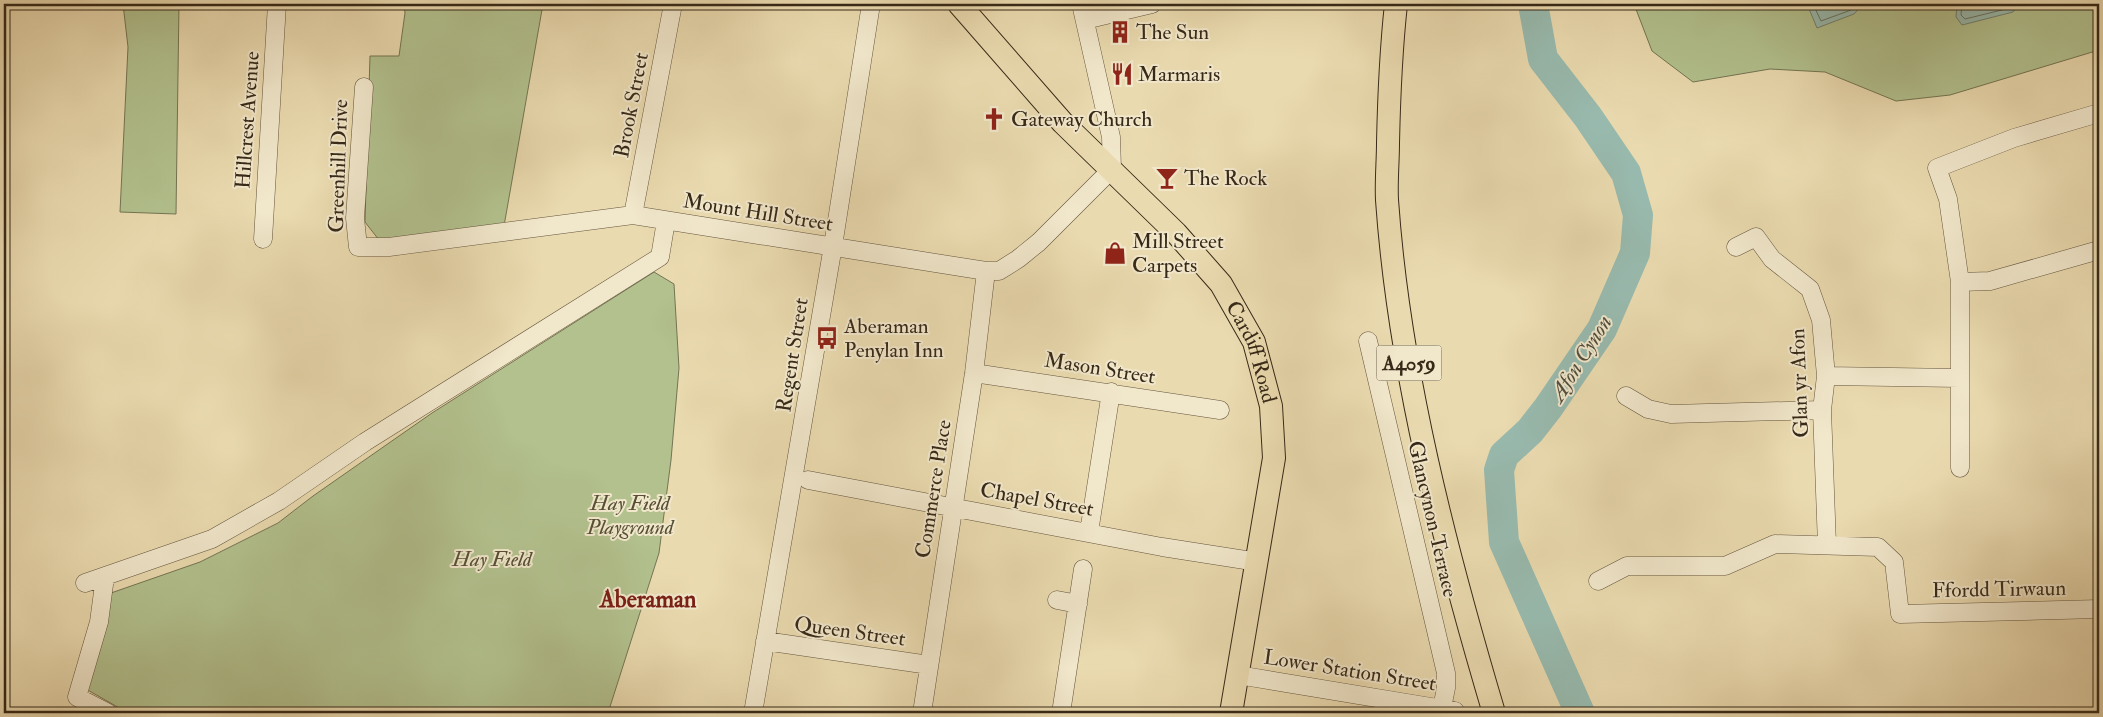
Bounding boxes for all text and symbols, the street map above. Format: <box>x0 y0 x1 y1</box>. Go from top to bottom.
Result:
building icon: The Sun <box>1107 19 1133 45</box>
place label: The Sun <box>1136 19 1209 46</box>
street label: Hillcrest Avenue <box>229 50 266 190</box>
street label: Brook Street <box>608 50 655 160</box>
restaurant icon: Marmaris <box>1109 61 1135 87</box>
place label: Marmaris <box>1138 61 1220 88</box>
street label: Greenhill Drive <box>323 99 354 233</box>
church icon: Gateway Church <box>981 106 1007 132</box>
place label: Gateway Church <box>1011 106 1152 133</box>
bar icon: The Rock <box>1154 165 1180 191</box>
place label: The Rock <box>1184 165 1267 192</box>
street label: Mount Hill Street <box>681 187 835 238</box>
place label: Mill Street Carpets <box>1132 228 1224 279</box>
shop icon: Mill Street Carpets <box>1102 240 1128 266</box>
street label: Regent Street <box>770 296 815 414</box>
street label: Cardiff Road <box>1219 296 1283 407</box>
water label: Afon Cynon <box>1542 310 1618 409</box>
place label: Aberaman Penylan Inn <box>843 313 944 364</box>
bus stop icon: Aberaman Penylan Inn <box>814 325 840 351</box>
street label: Glan yr Afon <box>1784 328 1815 438</box>
street label: Mason Street <box>1042 346 1158 391</box>
road number: A4059 <box>1376 346 1442 380</box>
street label: Commerce Place <box>909 418 958 560</box>
street label: Glancynon Terrace <box>1401 438 1464 600</box>
street label: Chapel Street <box>978 476 1096 523</box>
park label: Hay Field Playground <box>586 490 675 541</box>
park label: Hay Field <box>451 546 533 573</box>
street label: Ffordd Tirwaun <box>1932 575 2067 604</box>
district label: Aberaman <box>599 584 697 615</box>
street label: Queen Street <box>793 610 907 653</box>
street label: Lower Station Street <box>1262 644 1438 698</box>

